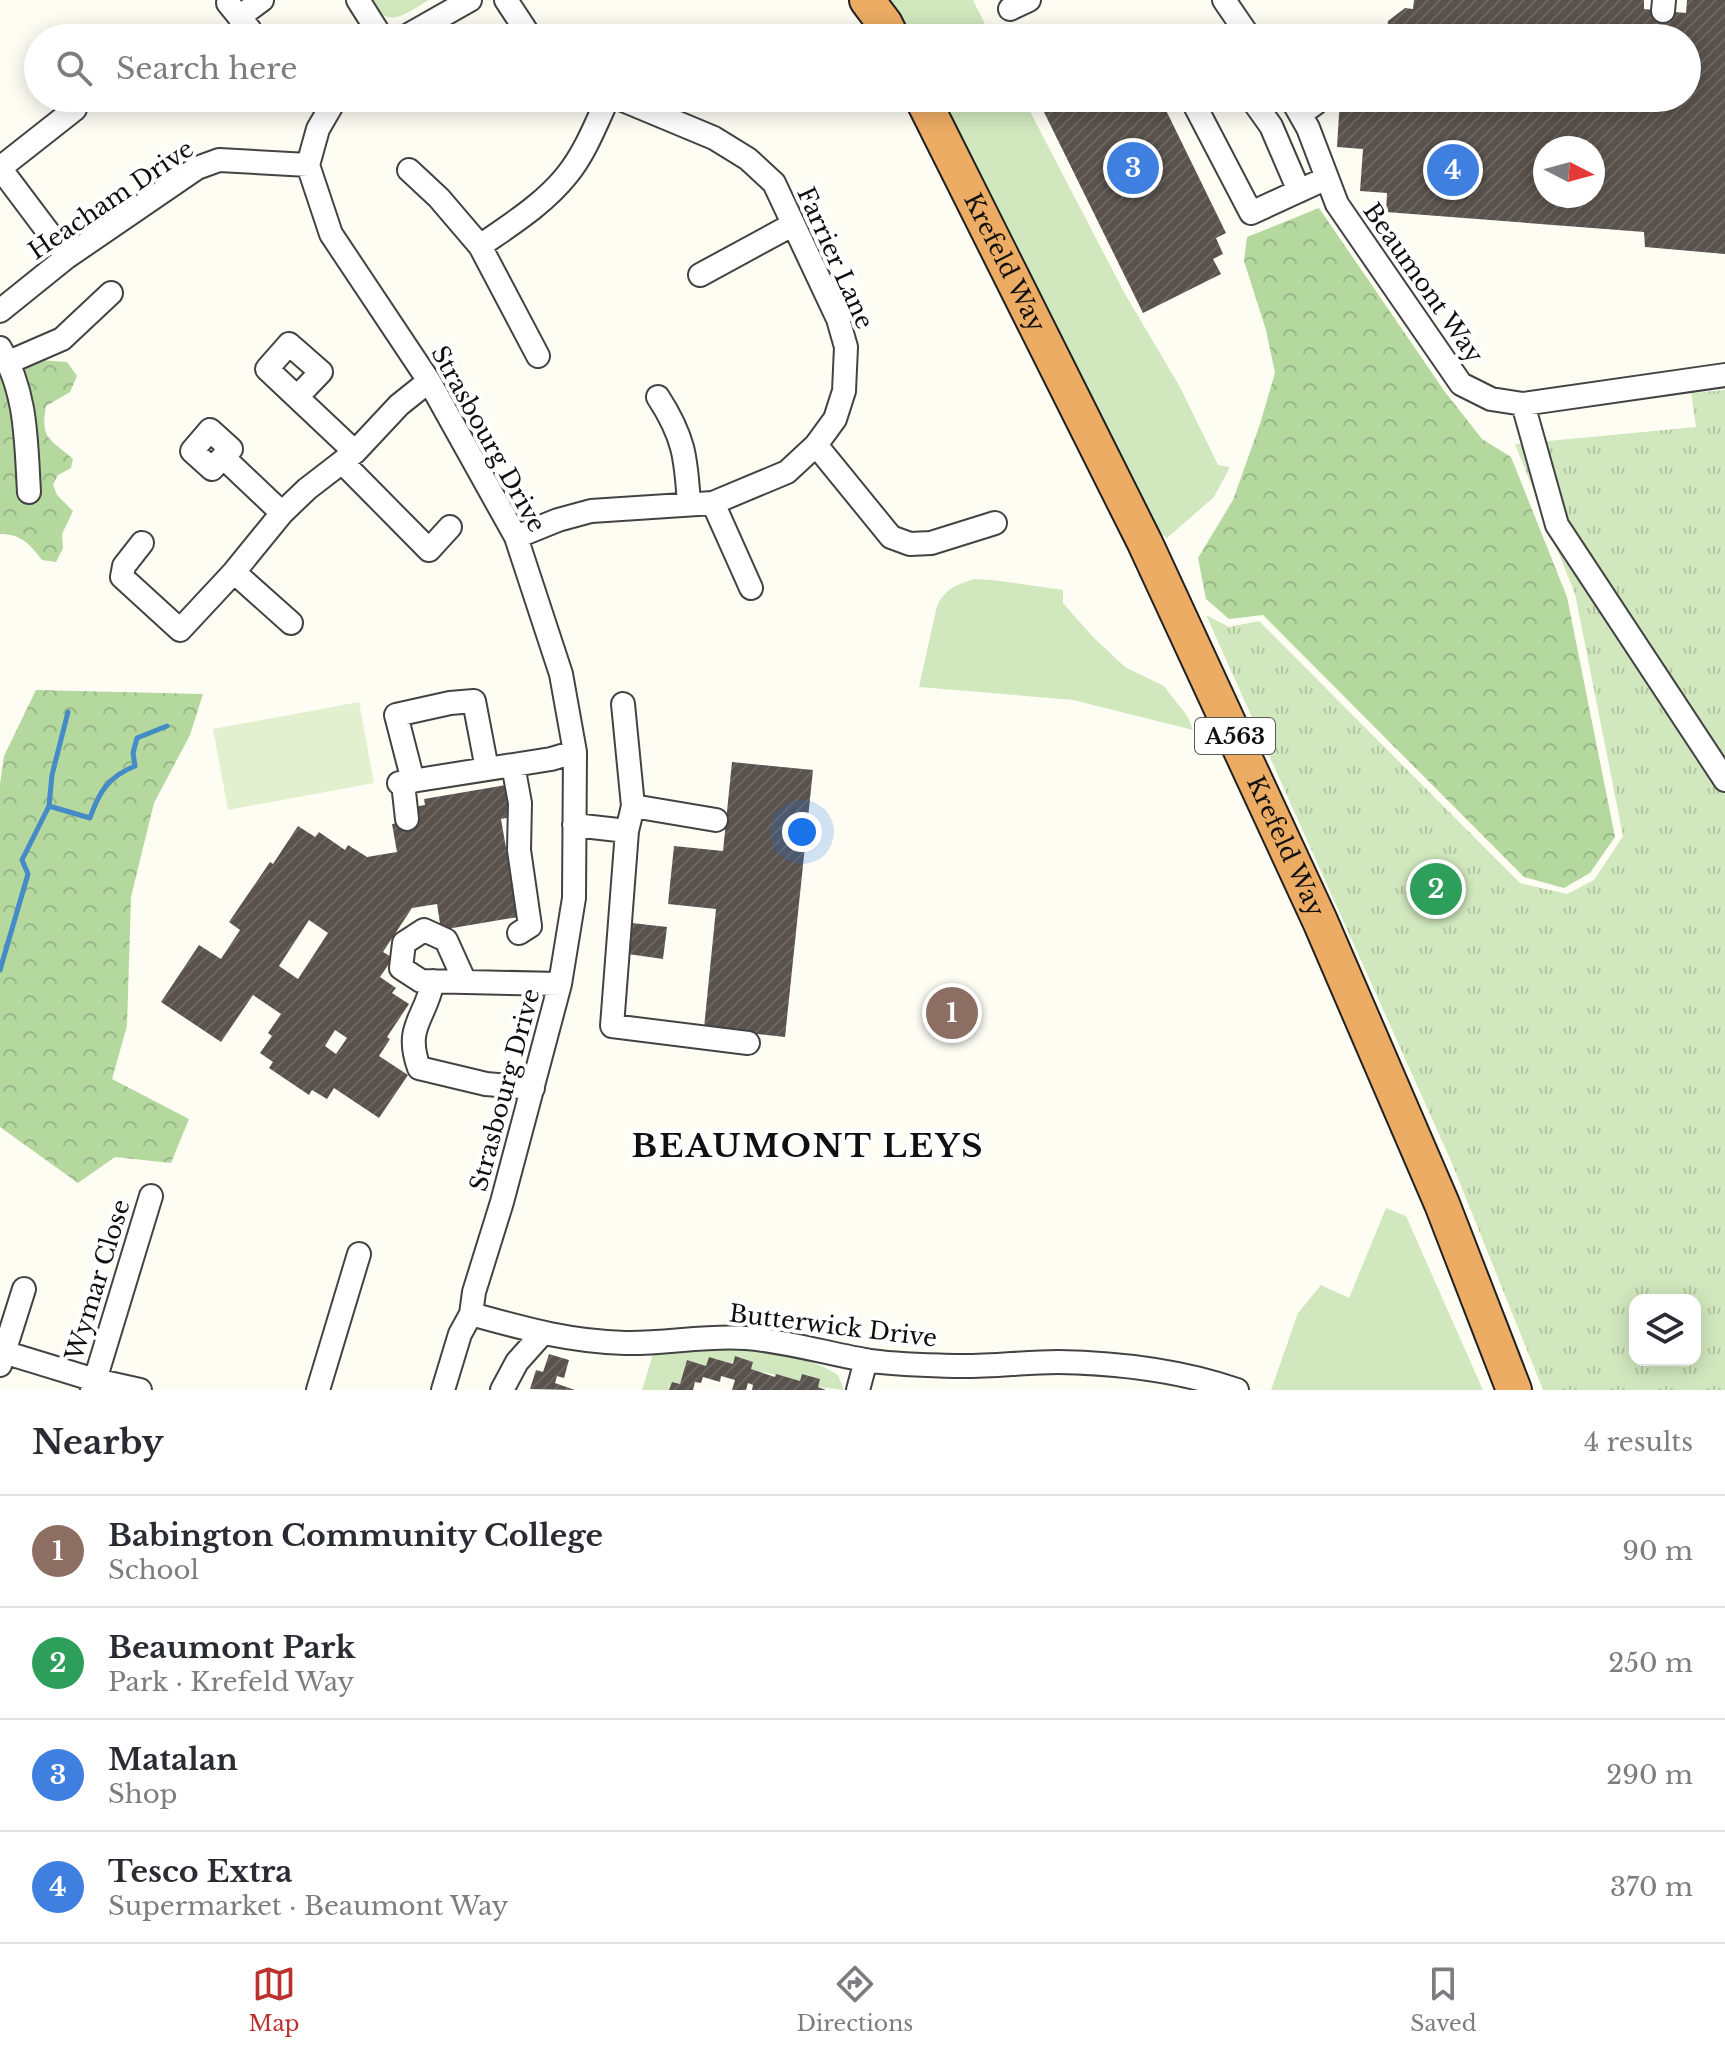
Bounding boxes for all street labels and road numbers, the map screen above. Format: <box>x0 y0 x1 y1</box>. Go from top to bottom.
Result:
street label: Heacham Drive <box>23 134 199 265</box>
street label: Farrier Lane <box>791 182 880 333</box>
street label: Krefeld Way <box>958 188 1052 337</box>
street label: Beaumont Way <box>1357 197 1490 369</box>
street label: Strasbourg Drive <box>425 341 552 537</box>
road number: A563 <box>1195 718 1275 754</box>
street label: Krefeld Way <box>1241 771 1331 921</box>
street label: Strasbourg Drive <box>464 985 546 1194</box>
street label: Wymar Close <box>59 1196 136 1365</box>
street label: Butterwick Drive <box>728 1298 939 1353</box>

